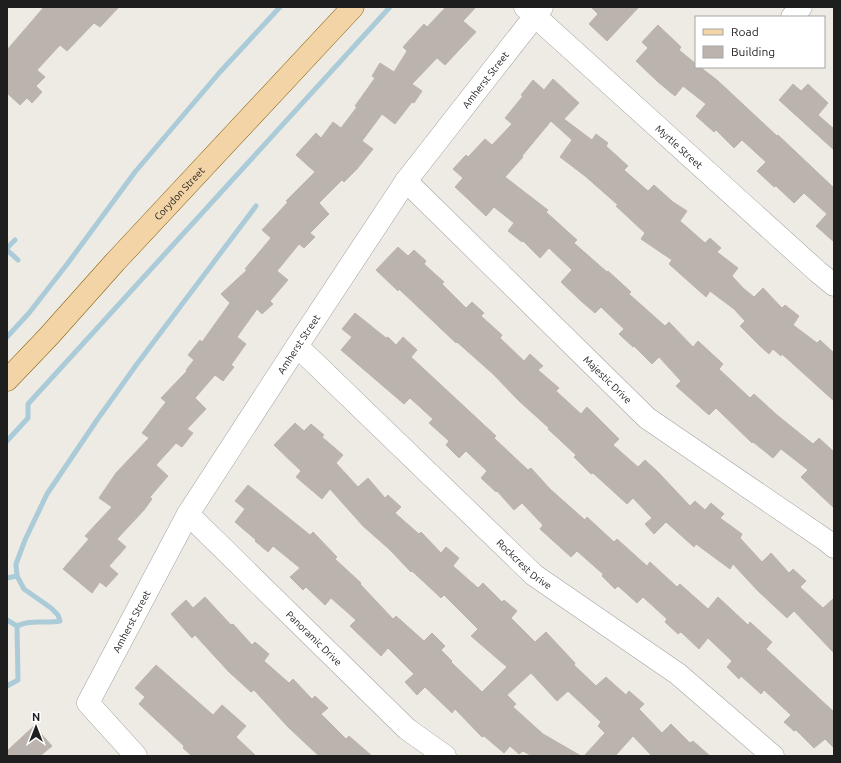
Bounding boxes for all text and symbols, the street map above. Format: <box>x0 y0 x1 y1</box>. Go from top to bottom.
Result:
legend <box>695 16 825 68</box>
text: Road <box>731 25 759 38</box>
text: Building <box>731 45 775 58</box>
street label: Amherst Street <box>460 49 511 110</box>
street label: Myrtle Street <box>653 123 705 171</box>
street label: Corydon Street <box>152 165 207 222</box>
street label: Amherst Street <box>275 313 322 376</box>
street label: Majestic Drive <box>581 354 634 406</box>
street label: Rockcrest Drive <box>494 537 554 591</box>
street label: Amherst Street <box>111 588 153 654</box>
street label: Panoramic Drive <box>284 609 344 668</box>
north arrow <box>16 707 56 747</box>
text: N <box>32 711 40 723</box>

